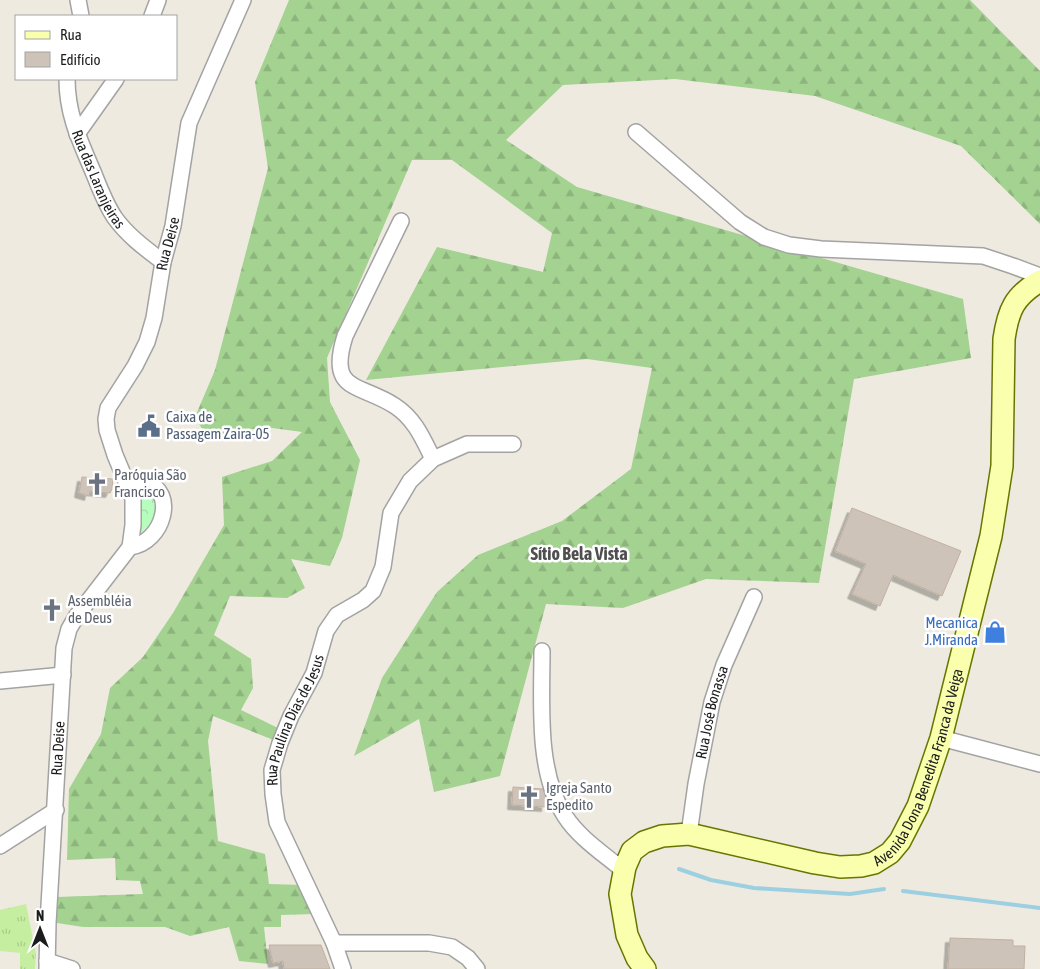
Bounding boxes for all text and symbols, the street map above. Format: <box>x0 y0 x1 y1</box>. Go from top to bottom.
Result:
legend <box>15 15 178 80</box>
text: Rua <box>60 26 82 43</box>
text: Edifício <box>60 51 101 68</box>
street label: Rua das Laranjeiras <box>69 127 129 232</box>
street label: Rua Deise <box>153 216 182 272</box>
place label: Caixa de Passagem Zaira-05 <box>166 408 270 442</box>
public building icon: Caixa de Passagem Zaira-05 <box>136 413 162 439</box>
place label: Paróquia São Francisco <box>114 466 187 500</box>
church icon: Paróquia São Francisco <box>84 471 110 497</box>
district label: Sítio Bela Vista <box>530 543 628 564</box>
place label: Assembléia de Deus <box>68 592 132 626</box>
church icon: Assembléia de Deus <box>39 597 65 623</box>
place label: Mecanica J.Miranda <box>925 614 978 648</box>
shop icon: Mecanica J.Miranda <box>982 619 1008 645</box>
street label: Rua Paulina Dias de Jesus <box>263 653 327 786</box>
street label: Rua José Bonassa <box>692 663 731 760</box>
street label: Avenida Dona Benedita Franca da Veiga <box>870 667 966 869</box>
street label: Rua Deise <box>48 720 68 776</box>
place label: Igreja Santo Espedito <box>546 779 612 813</box>
church icon: Igreja Santo Espedito <box>516 784 542 810</box>
north arrow <box>15 904 65 954</box>
text: N <box>36 908 44 924</box>

